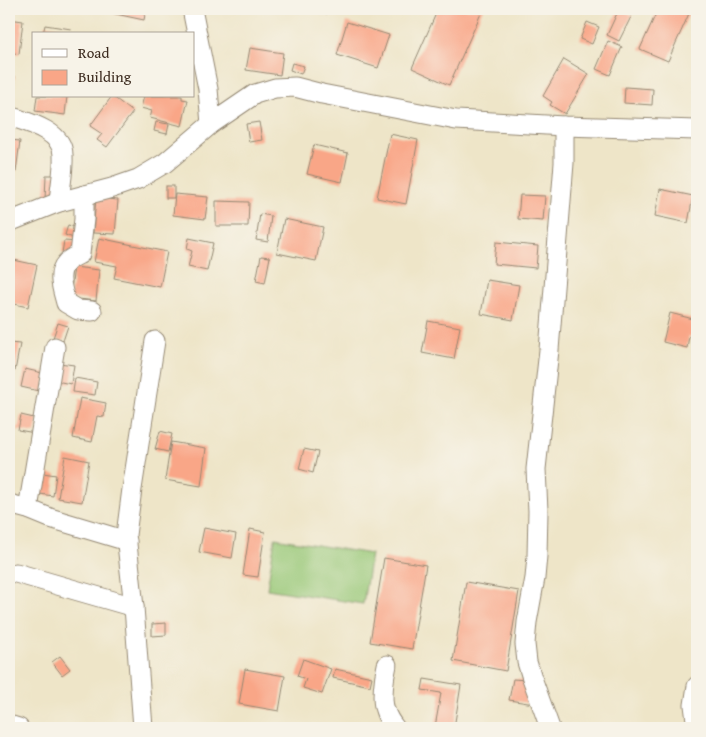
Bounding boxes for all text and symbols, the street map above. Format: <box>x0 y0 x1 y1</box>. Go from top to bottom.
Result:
legend <box>32 32 195 98</box>
text: Road <box>78 42 109 63</box>
text: Building <box>78 66 132 87</box>

